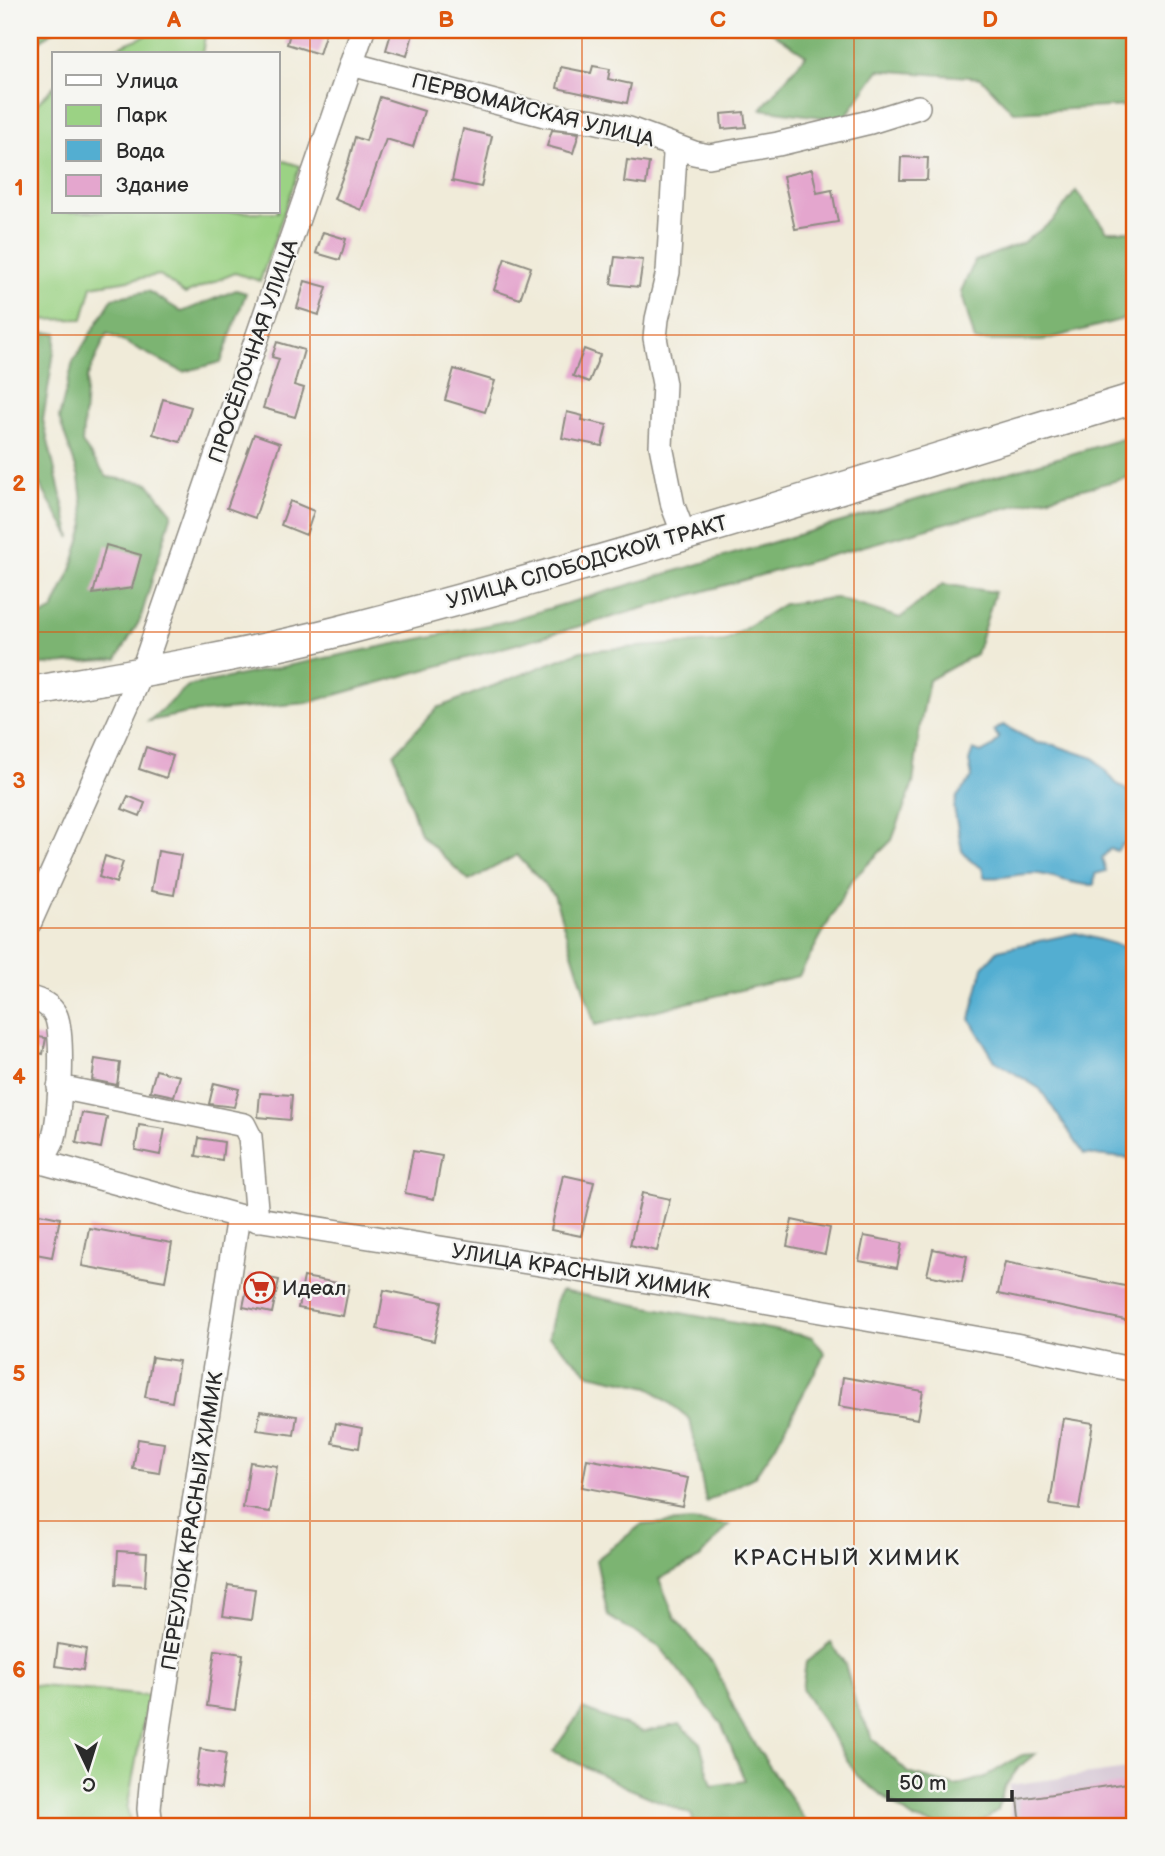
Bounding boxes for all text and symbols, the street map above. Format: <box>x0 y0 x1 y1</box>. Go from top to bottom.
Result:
text: A <box>166 6 182 34</box>
text: B <box>438 6 454 34</box>
text: C <box>710 6 726 34</box>
text: D <box>982 6 998 34</box>
legend <box>52 52 280 214</box>
street label: ПЕРВОМАЙСКАЯ УЛИЦА <box>409 68 657 153</box>
text: Улица <box>116 69 179 94</box>
text: Парк <box>116 103 167 128</box>
text: Вода <box>116 139 165 164</box>
text: Здание <box>116 173 189 198</box>
text: 1 <box>14 174 24 202</box>
street label: ПРОСЁЛОЧНАЯ УЛИЦА <box>203 236 304 466</box>
text: 2 <box>12 470 26 498</box>
street label: УЛИЦА СЛОБОДСКОЙ ТРАКТ <box>444 510 731 615</box>
text: 3 <box>12 767 26 795</box>
text: 4 <box>12 1063 26 1091</box>
street label: УЛИЦА КРАСНЫЙ ХИМИК <box>450 1239 712 1304</box>
supermarket icon: Идеал <box>242 1271 276 1305</box>
place label: Идеал <box>282 1276 346 1301</box>
text: 5 <box>12 1360 26 1388</box>
street label: ПЕРЕУЛОК КРАСНЫЙ ХИМИК <box>157 1370 229 1672</box>
district label: КРАСНЫЙ ХИМИК <box>733 1544 961 1572</box>
text: 6 <box>12 1656 26 1684</box>
north arrow <box>52 1734 122 1804</box>
scale bar <box>888 1758 1013 1802</box>
text: 50 m <box>899 1771 946 1796</box>
text: С <box>82 1772 96 1795</box>

